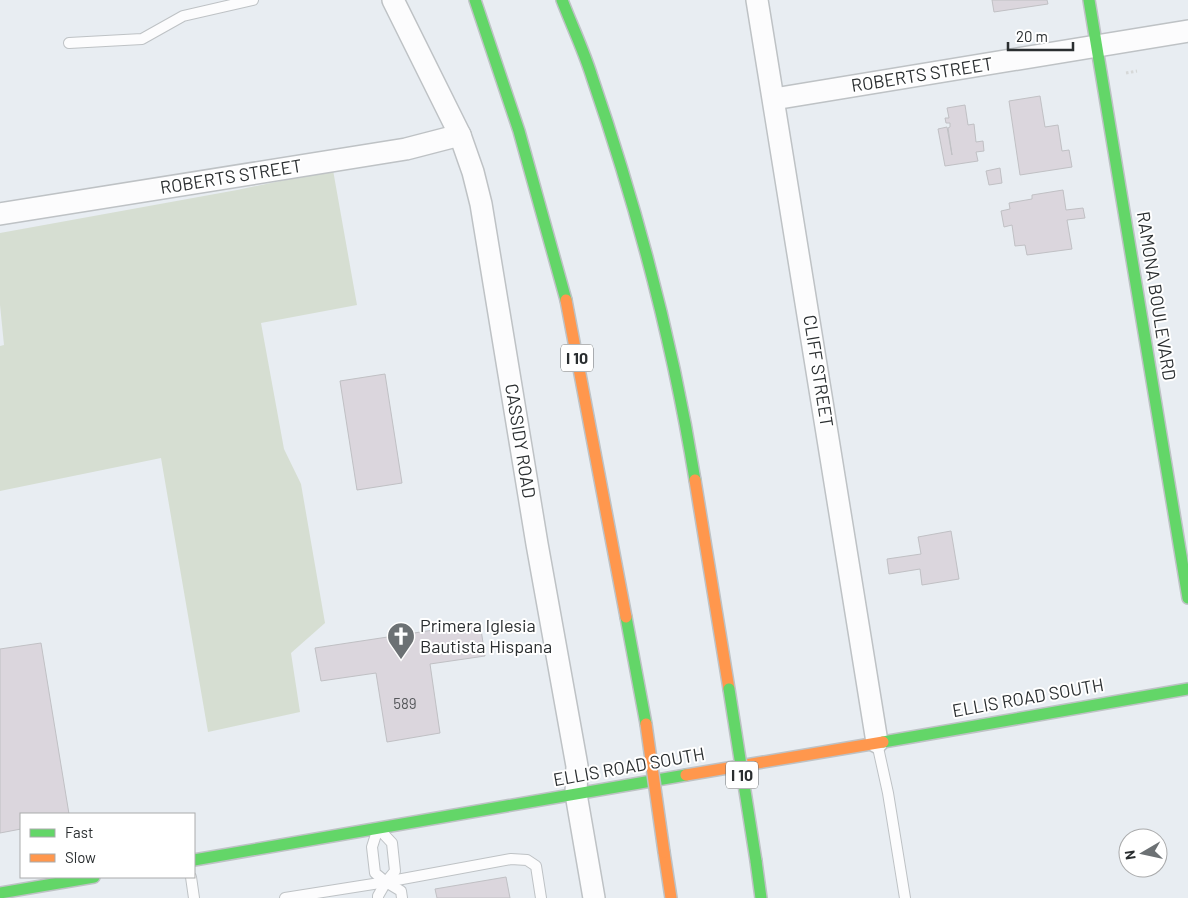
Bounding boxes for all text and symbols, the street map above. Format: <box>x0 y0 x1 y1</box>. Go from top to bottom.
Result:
scale bar <box>1008 20 1073 52</box>
text: 20 m <box>1016 27 1048 45</box>
street label: ROBERTS STREET <box>849 52 994 96</box>
street label: ROBERTS STREET <box>158 154 303 198</box>
street label: RAMONA BOULEVARD <box>1133 210 1181 382</box>
street label: CLIFF STREET <box>799 313 839 429</box>
road number: I 10 <box>561 344 593 372</box>
street label: CASSIDY ROAD <box>501 382 541 500</box>
place label: Primera Iglesia Bautista Hispana <box>420 614 552 657</box>
church icon: Primera Iglesia Bautista Hispana <box>386 621 416 660</box>
street label: ELLIS ROAD SOUTH <box>950 673 1105 721</box>
house number: 589 <box>393 694 417 712</box>
street label: ELLIS ROAD SOUTH <box>551 742 706 790</box>
road number: I 10 <box>726 762 758 788</box>
legend <box>20 813 195 878</box>
text: Fast <box>65 823 93 841</box>
north arrow <box>1118 828 1168 878</box>
text: Slow <box>65 848 96 866</box>
text: N <box>1121 849 1139 861</box>

